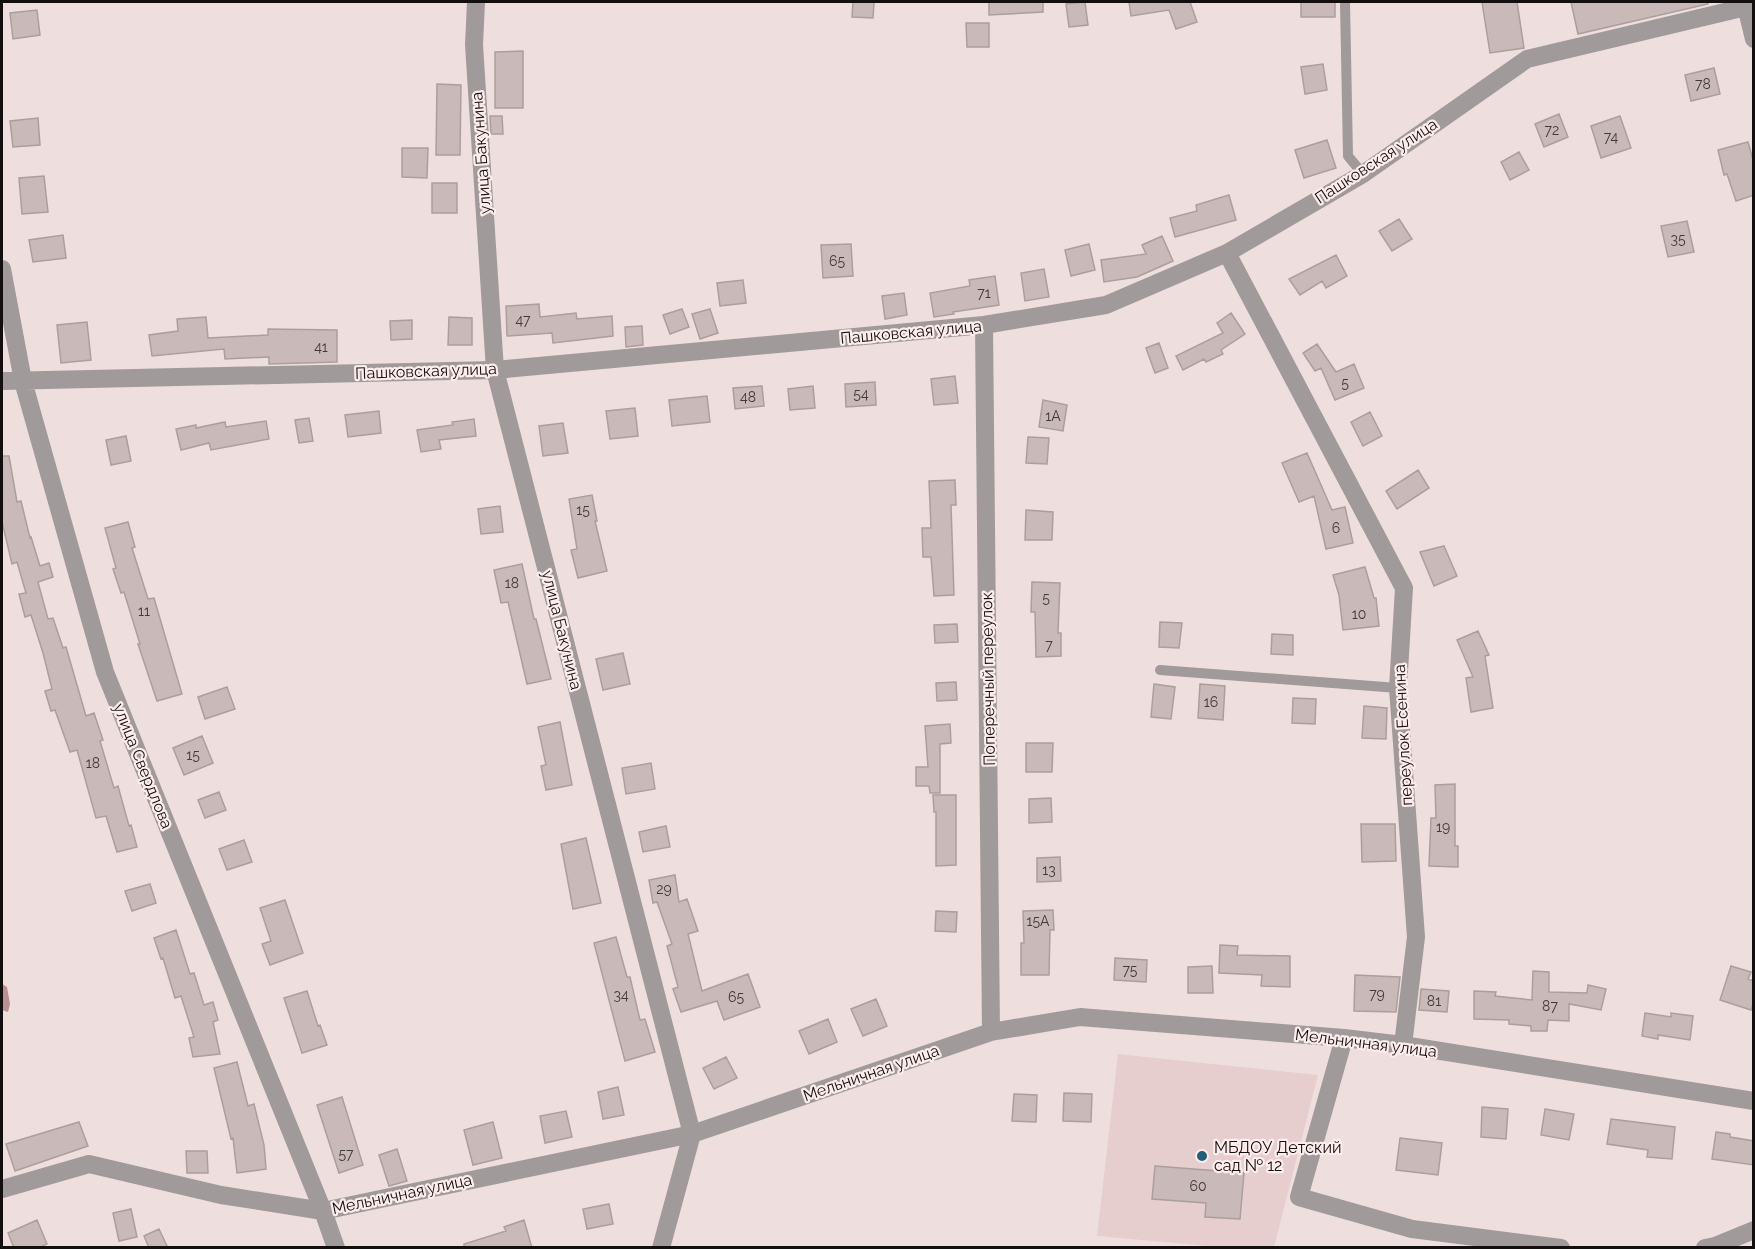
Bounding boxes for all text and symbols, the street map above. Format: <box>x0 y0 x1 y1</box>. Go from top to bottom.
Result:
house number: 78 <box>1695 76 1711 92</box>
street label: улица Бакунина <box>467 91 495 215</box>
street label: Пашковская улица <box>1311 114 1441 208</box>
house number: 72 <box>1545 122 1559 138</box>
house number: 74 <box>1604 129 1619 145</box>
house number: 35 <box>1670 231 1686 247</box>
house number: 65 <box>829 253 845 269</box>
house number: 71 <box>977 285 991 301</box>
house number: 47 <box>515 312 531 328</box>
street label: Пашковская улица <box>840 316 982 348</box>
house number: 41 <box>314 339 328 355</box>
street label: Пашковская улица <box>355 359 497 383</box>
house number: 5 <box>1341 375 1349 391</box>
house number: 54 <box>853 386 869 402</box>
house number: 48 <box>740 389 756 405</box>
house number: 1А <box>1045 408 1061 424</box>
house number: 15 <box>576 502 590 518</box>
house number: 6 <box>1332 520 1340 536</box>
street label: улица Бакунина <box>538 568 586 692</box>
house number: 18 <box>505 575 519 591</box>
house number: 5 <box>1042 590 1050 606</box>
street label: Поперечный переулок <box>977 592 999 766</box>
house number: 11 <box>138 603 150 619</box>
house number: 10 <box>1352 606 1366 622</box>
house number: 7 <box>1045 637 1053 653</box>
street label: переулок Есенина <box>1390 664 1416 806</box>
house number: 16 <box>1204 694 1218 710</box>
street label: улица Свердлова <box>109 701 177 831</box>
house number: 15 <box>186 747 200 763</box>
house number: 18 <box>86 755 100 771</box>
house number: 19 <box>1436 819 1450 835</box>
house number: 13 <box>1042 862 1056 878</box>
house number: 29 <box>656 881 672 897</box>
house number: 15А <box>1026 913 1050 929</box>
house number: 75 <box>1123 962 1138 978</box>
house number: 79 <box>1369 986 1385 1002</box>
house number: 34 <box>613 987 629 1003</box>
house number: 65 <box>728 989 744 1005</box>
house number: 81 <box>1427 993 1441 1009</box>
house number: 87 <box>1542 998 1558 1014</box>
street label: Мельничная улица <box>1294 1025 1438 1061</box>
street label: Мельничная улица <box>801 1041 941 1105</box>
place label: МБДОУ Детский сад № 12 <box>1214 1138 1341 1175</box>
house number: 57 <box>338 1146 354 1162</box>
marker: МБДОУ Детский сад № 12 <box>1195 1149 1209 1163</box>
street label: Мельничная улица <box>330 1170 474 1218</box>
house number: 60 <box>1189 1178 1207 1194</box>

